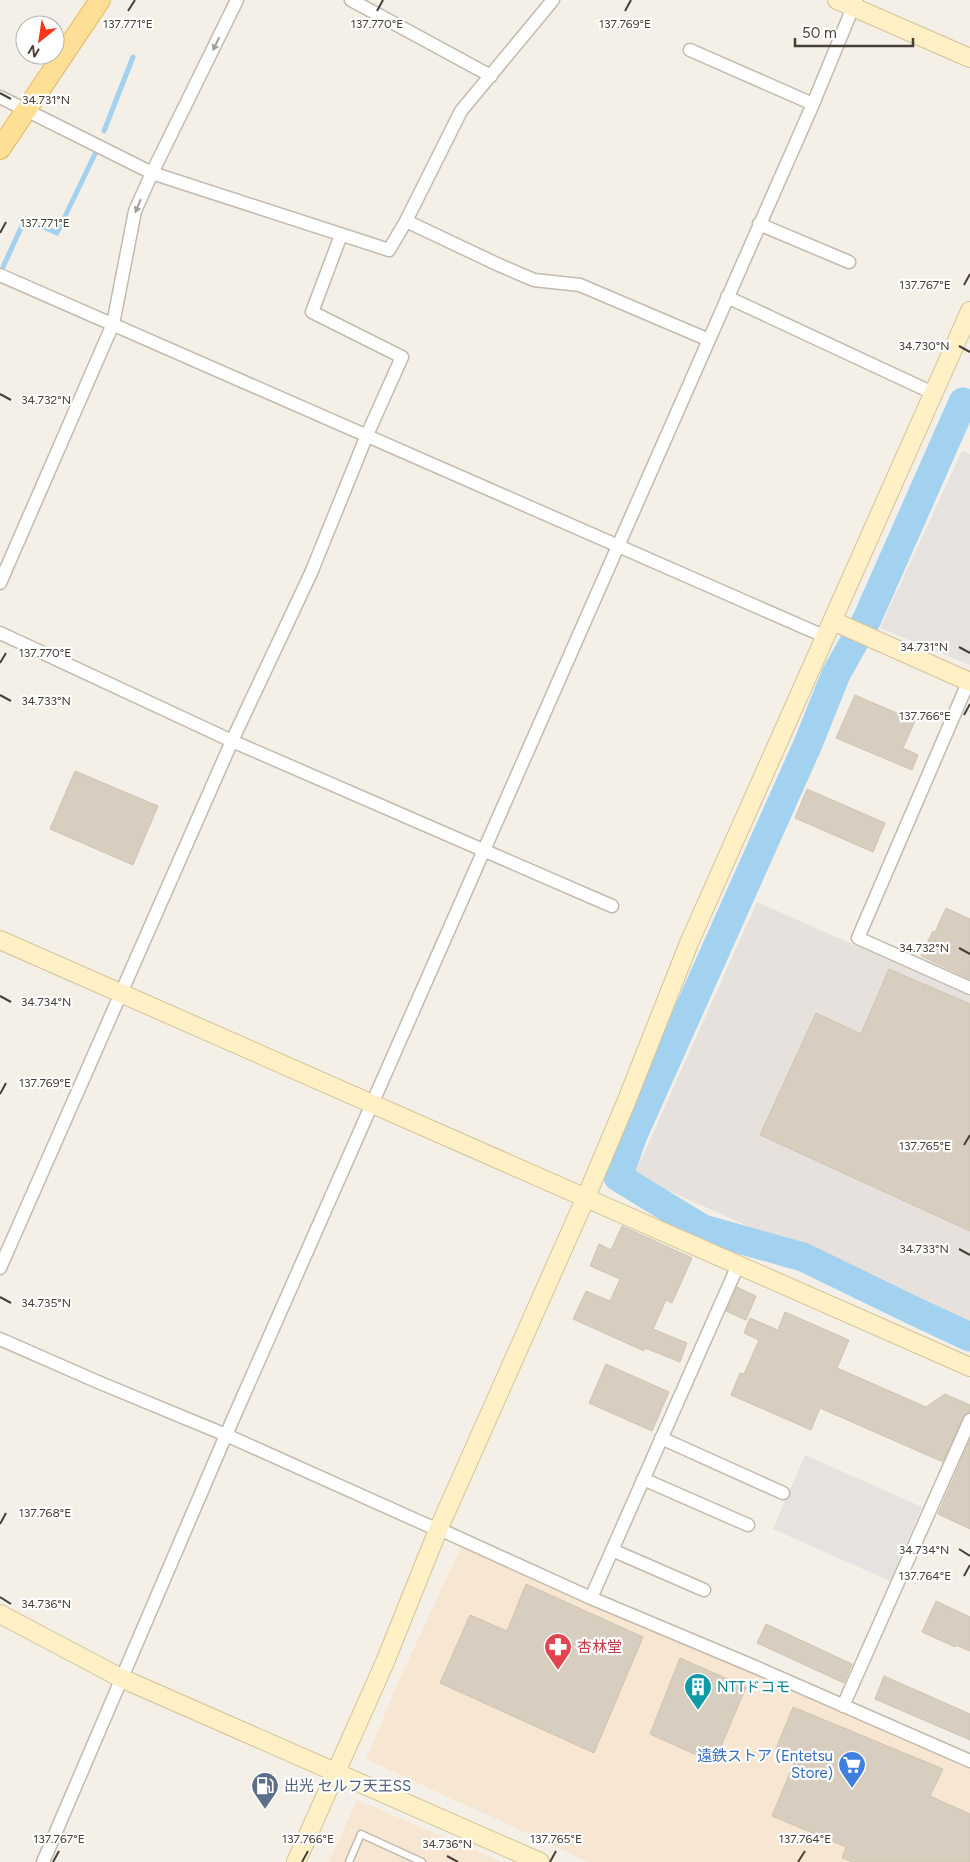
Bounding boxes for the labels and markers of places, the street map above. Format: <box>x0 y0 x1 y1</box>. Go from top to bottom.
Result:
pharmacy icon: 杏林堂 <box>543 1632 573 1671</box>
place label: 杏林堂 <box>577 1638 622 1656</box>
building icon: NTTドコモ <box>683 1672 713 1711</box>
place label: NTTドコモ <box>717 1678 790 1696</box>
place label: 遠鉄ストア (Entetsu Store) <box>697 1747 833 1782</box>
supermarket icon: 遠鉄ストア (Entetsu Store) <box>837 1750 867 1789</box>
fuel station icon: 出光 セルフ天王SS <box>250 1771 280 1810</box>
place label: 出光 セルフ天王SS <box>284 1777 411 1795</box>

